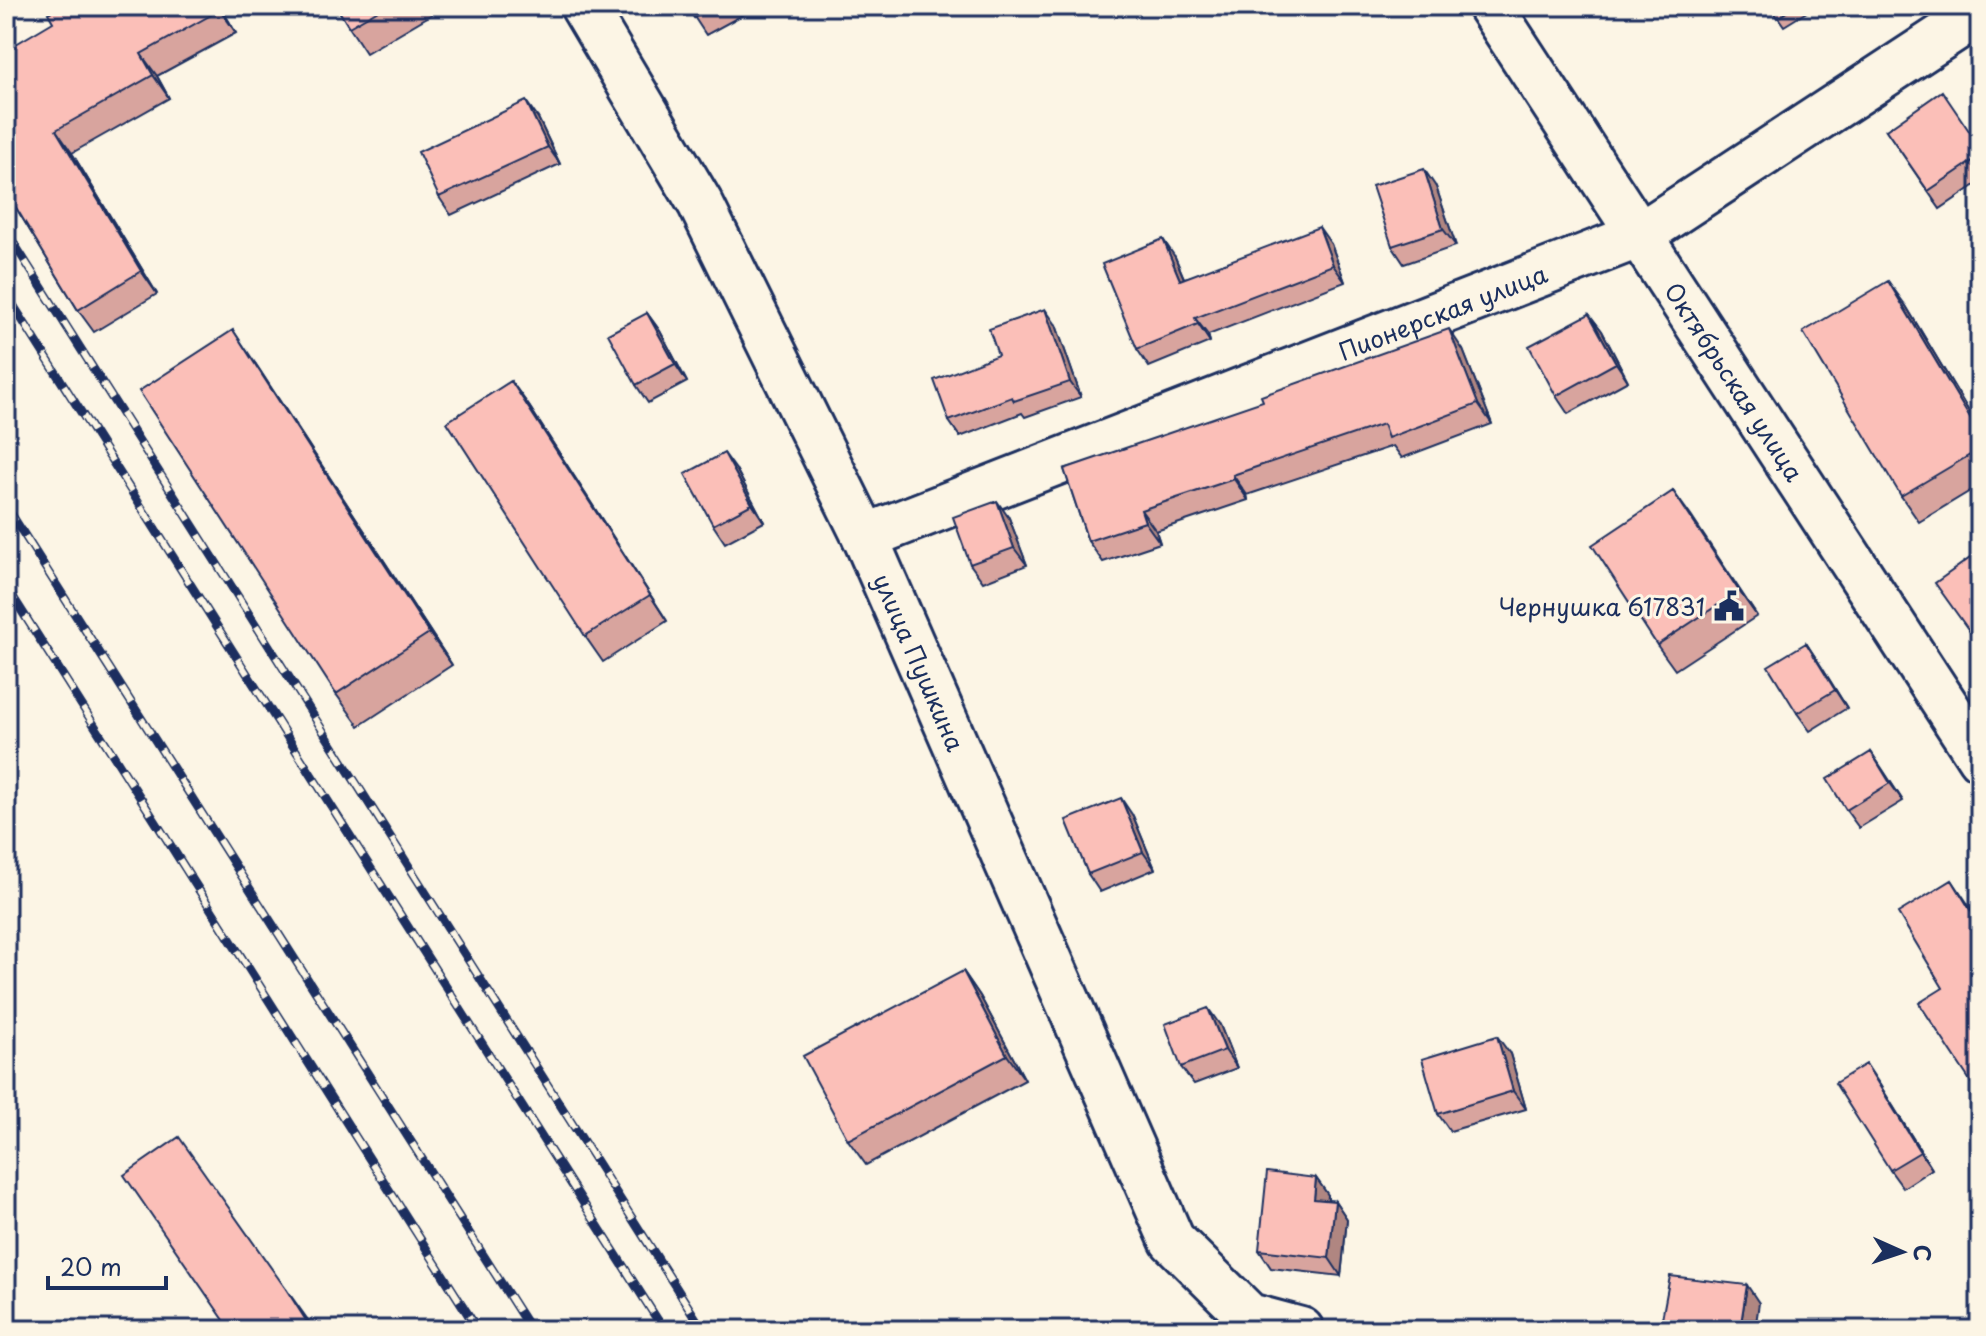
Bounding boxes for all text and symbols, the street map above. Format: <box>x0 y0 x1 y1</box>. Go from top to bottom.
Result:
street label: Пионерская улица <box>1333 255 1552 369</box>
street label: Октябрьская улица <box>1656 275 1813 488</box>
street label: улица Пушкина <box>865 567 974 756</box>
place label: Чернушка 617831 <box>1499 588 1705 624</box>
public building icon: Чернушка 617831 <box>1712 589 1746 623</box>
north arrow <box>1862 1212 1942 1292</box>
scale bar <box>48 1240 166 1290</box>
text: С <box>1907 1244 1940 1262</box>
text: 20 m <box>60 1248 122 1284</box>

